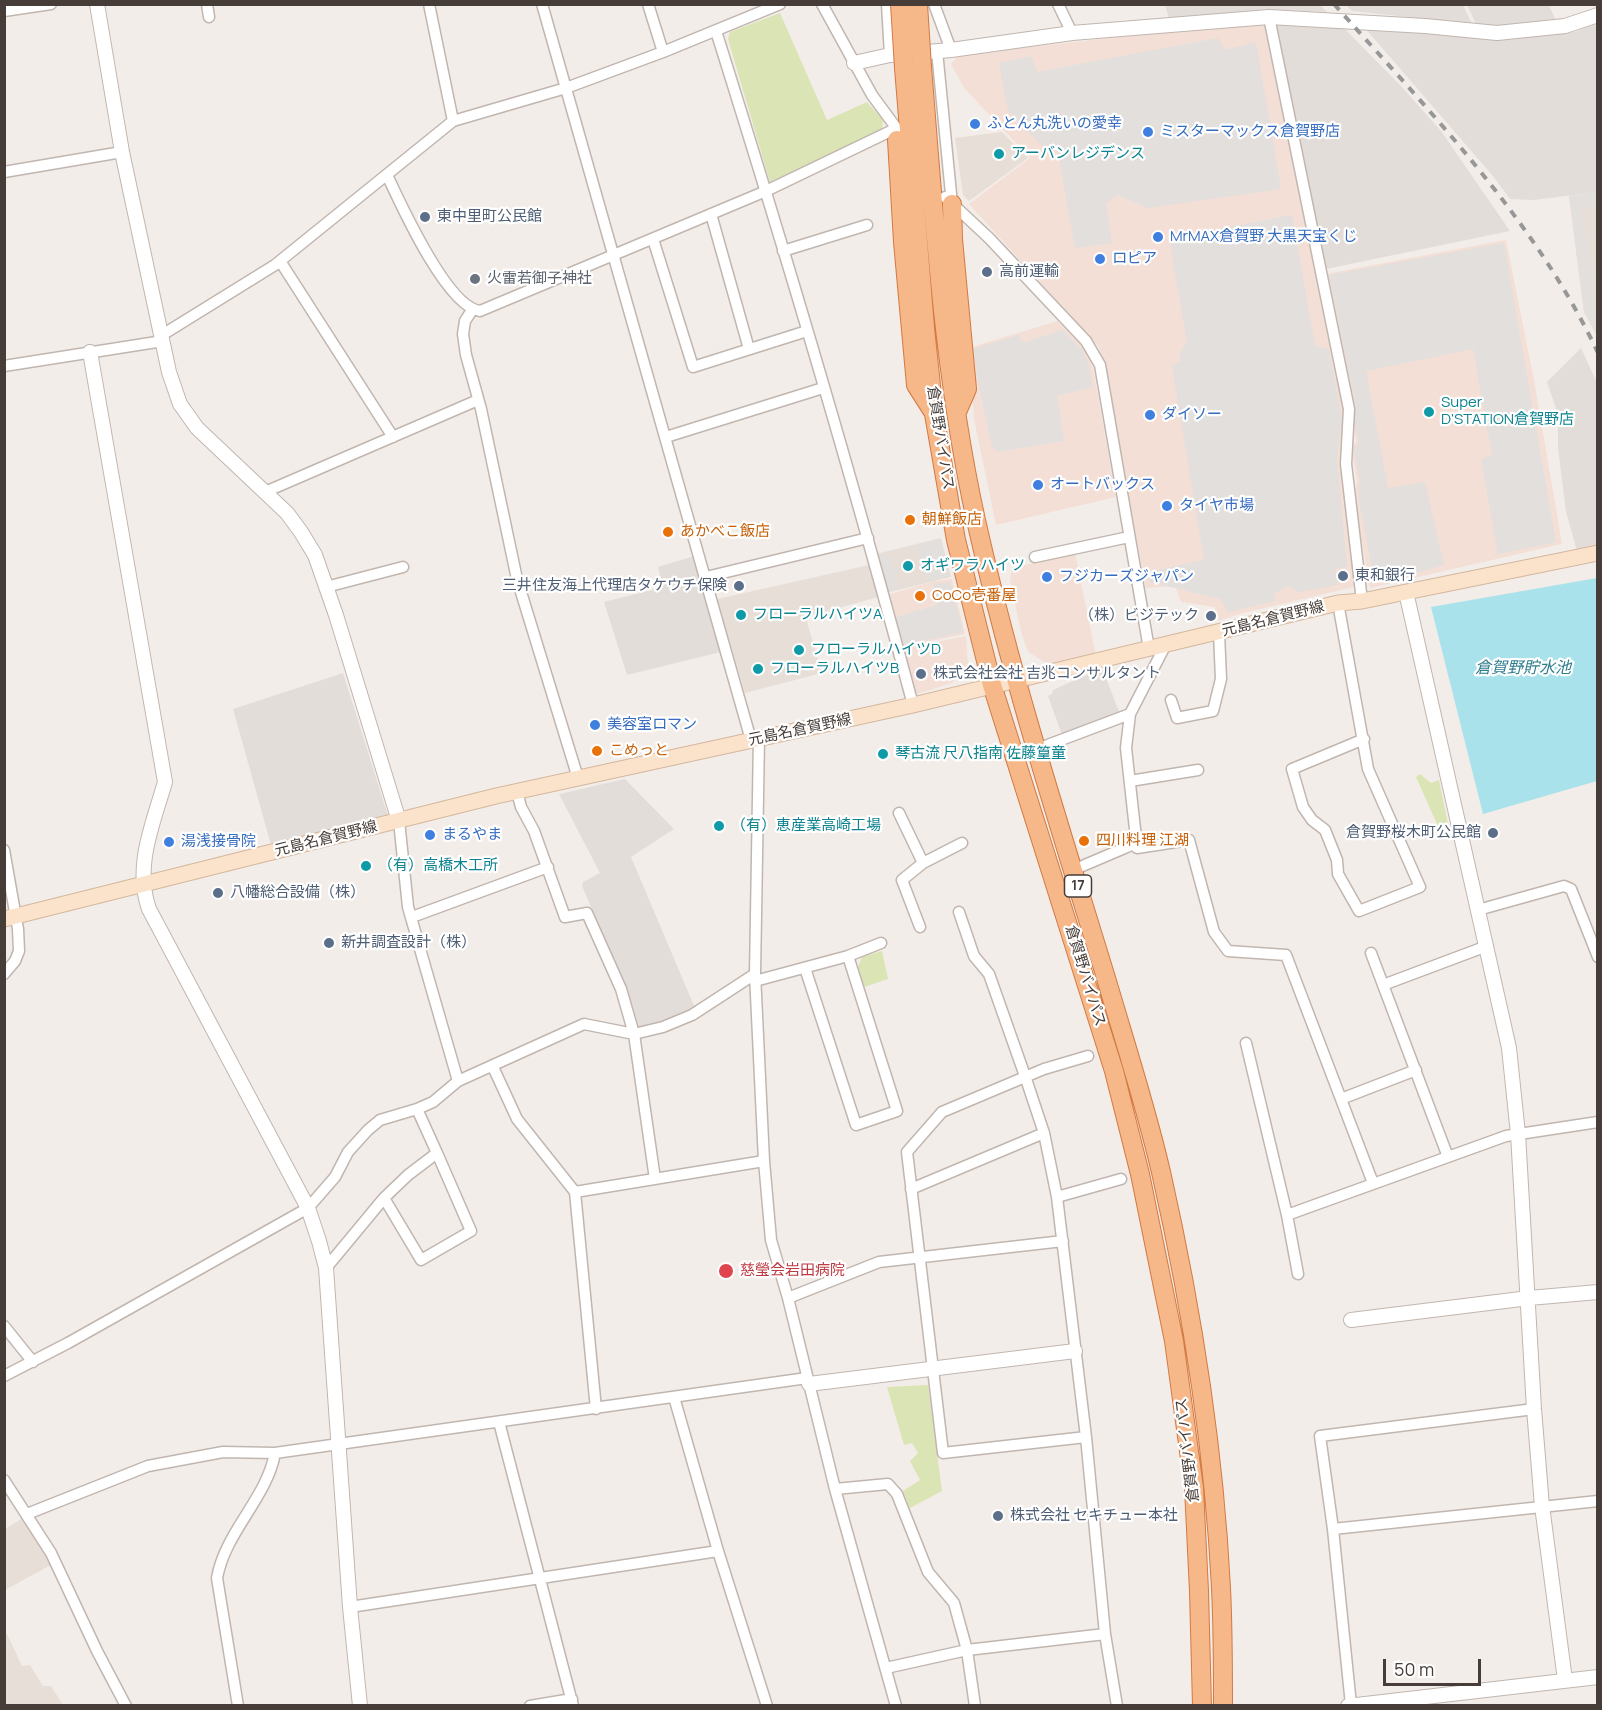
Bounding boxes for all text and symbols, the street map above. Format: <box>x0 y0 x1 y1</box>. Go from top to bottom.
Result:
place label: ふとん丸洗いの愛幸 <box>987 115 1122 133</box>
marker: ふとん丸洗いの愛幸 <box>968 117 982 131</box>
place label: ミスターマックス倉賀野店 <box>1160 123 1340 141</box>
marker: ミスターマックス倉賀野店 <box>1141 125 1155 139</box>
place label: アーバンレジデンス <box>1011 145 1145 163</box>
marker: アーバンレジデンス <box>992 147 1006 161</box>
place label: 東中里町公民館 <box>437 208 542 226</box>
marker: 東中里町公民館 <box>418 210 432 224</box>
place label: MrMAX倉賀野 大黒天宝くじ <box>1170 228 1357 246</box>
marker: MrMAX倉賀野 大黒天宝くじ <box>1151 230 1165 244</box>
place label: ロピア <box>1112 250 1157 268</box>
marker: ロピア <box>1093 252 1107 266</box>
place label: 高前運輸 <box>999 263 1059 281</box>
marker: 高前運輸 <box>980 265 994 279</box>
place label: 火雷若御子神社 <box>487 270 592 288</box>
marker: 火雷若御子神社 <box>468 272 482 286</box>
street label: 倉賀野バイパス <box>923 385 957 491</box>
place label: Super D'STATION倉賀野店 <box>1441 394 1574 429</box>
marker: Super D'STATION倉賀野店 <box>1422 405 1436 419</box>
place label: ダイソー <box>1162 406 1222 424</box>
marker: ダイソー <box>1143 408 1157 422</box>
place label: オートバックス <box>1050 476 1155 494</box>
marker: オートバックス <box>1031 478 1045 492</box>
place label: タイヤ市場 <box>1179 497 1254 515</box>
marker: タイヤ市場 <box>1160 499 1174 513</box>
place label: 朝鮮飯店 <box>922 511 982 529</box>
marker: 朝鮮飯店 <box>903 513 917 527</box>
place label: あかべこ飯店 <box>680 523 770 541</box>
marker: あかべこ飯店 <box>661 525 675 539</box>
place label: オギワラハイツ <box>920 557 1025 575</box>
marker: オギワラハイツ <box>901 559 915 573</box>
place label: 東和銀行 <box>1355 567 1415 585</box>
place label: フジカーズジャパン <box>1059 568 1194 586</box>
marker: 東和銀行 <box>1336 569 1350 583</box>
marker: フジカーズジャパン <box>1040 570 1054 584</box>
place label: 三井住友海上代理店タケウチ保険 <box>502 577 727 595</box>
marker: 三井住友海上代理店タケウチ保険 <box>732 579 746 593</box>
place label: CoCo壱番屋 <box>932 587 1016 605</box>
marker: CoCo壱番屋 <box>913 589 927 603</box>
street label: 元島名倉賀野線 <box>1220 598 1326 640</box>
place label: フローラルハイツA <box>753 606 883 624</box>
place label: （株）ビジテック <box>1079 607 1199 625</box>
marker: フローラルハイツA <box>734 608 748 622</box>
marker: （株）ビジテック <box>1204 609 1218 623</box>
place label: フローラルハイツD <box>811 641 941 659</box>
marker: フローラルハイツD <box>792 643 806 657</box>
water label: 倉賀野貯水池 <box>1475 659 1571 679</box>
place label: フローラルハイツB <box>770 660 899 678</box>
marker: フローラルハイツB <box>751 662 765 676</box>
place label: 株式会社会社 吉兆コンサルタント <box>933 665 1161 683</box>
marker: 株式会社会社 吉兆コンサルタント <box>914 667 928 681</box>
street label: 元島名倉賀野線 <box>747 710 853 750</box>
place label: 美容室ロマン <box>607 716 697 734</box>
marker: 美容室ロマン <box>588 718 602 732</box>
place label: こめっと <box>609 742 669 760</box>
marker: こめっと <box>590 744 604 758</box>
place label: 琴古流 尺八指南 佐藤篁童 <box>895 745 1066 763</box>
marker: 琴古流 尺八指南 佐藤篁童 <box>876 747 890 761</box>
place label: （有）恵産業高崎工場 <box>731 817 881 835</box>
street label: 元島名倉賀野線 <box>273 818 379 860</box>
marker: （有）恵産業高崎工場 <box>712 819 726 833</box>
place label: 倉賀野桜木町公民館 <box>1346 824 1481 842</box>
place label: まるやま <box>442 826 502 844</box>
marker: 倉賀野桜木町公民館 <box>1486 826 1500 840</box>
marker: まるやま <box>423 828 437 842</box>
place label: 四川料理 江湖 <box>1096 832 1189 850</box>
place label: 湯浅接骨院 <box>181 833 256 851</box>
marker: 四川料理 江湖 <box>1077 834 1091 848</box>
marker: 湯浅接骨院 <box>162 835 176 849</box>
place label: （有）高橋木工所 <box>378 857 498 875</box>
marker: （有）高橋木工所 <box>359 859 373 873</box>
road number: 17 <box>1064 875 1092 897</box>
place label: 八幡総合設備（株） <box>230 884 365 902</box>
marker: 八幡総合設備（株） <box>211 886 225 900</box>
street label: 倉賀野バイパス <box>1061 923 1109 1029</box>
place label: 新井調査設計（株） <box>341 934 476 952</box>
marker: 新井調査設計（株） <box>322 936 336 950</box>
marker: 慈瑩会岩田病院 <box>717 1262 735 1280</box>
place label: 慈瑩会岩田病院 <box>740 1262 845 1280</box>
street label: 倉賀野バイパス <box>1173 1397 1203 1503</box>
place label: 株式会社 セキチュー本社 <box>1010 1507 1178 1525</box>
marker: 株式会社 セキチュー本社 <box>991 1509 1005 1523</box>
scale bar <box>1386 1647 1484 1685</box>
text: 50 m <box>1394 1657 1434 1681</box>

